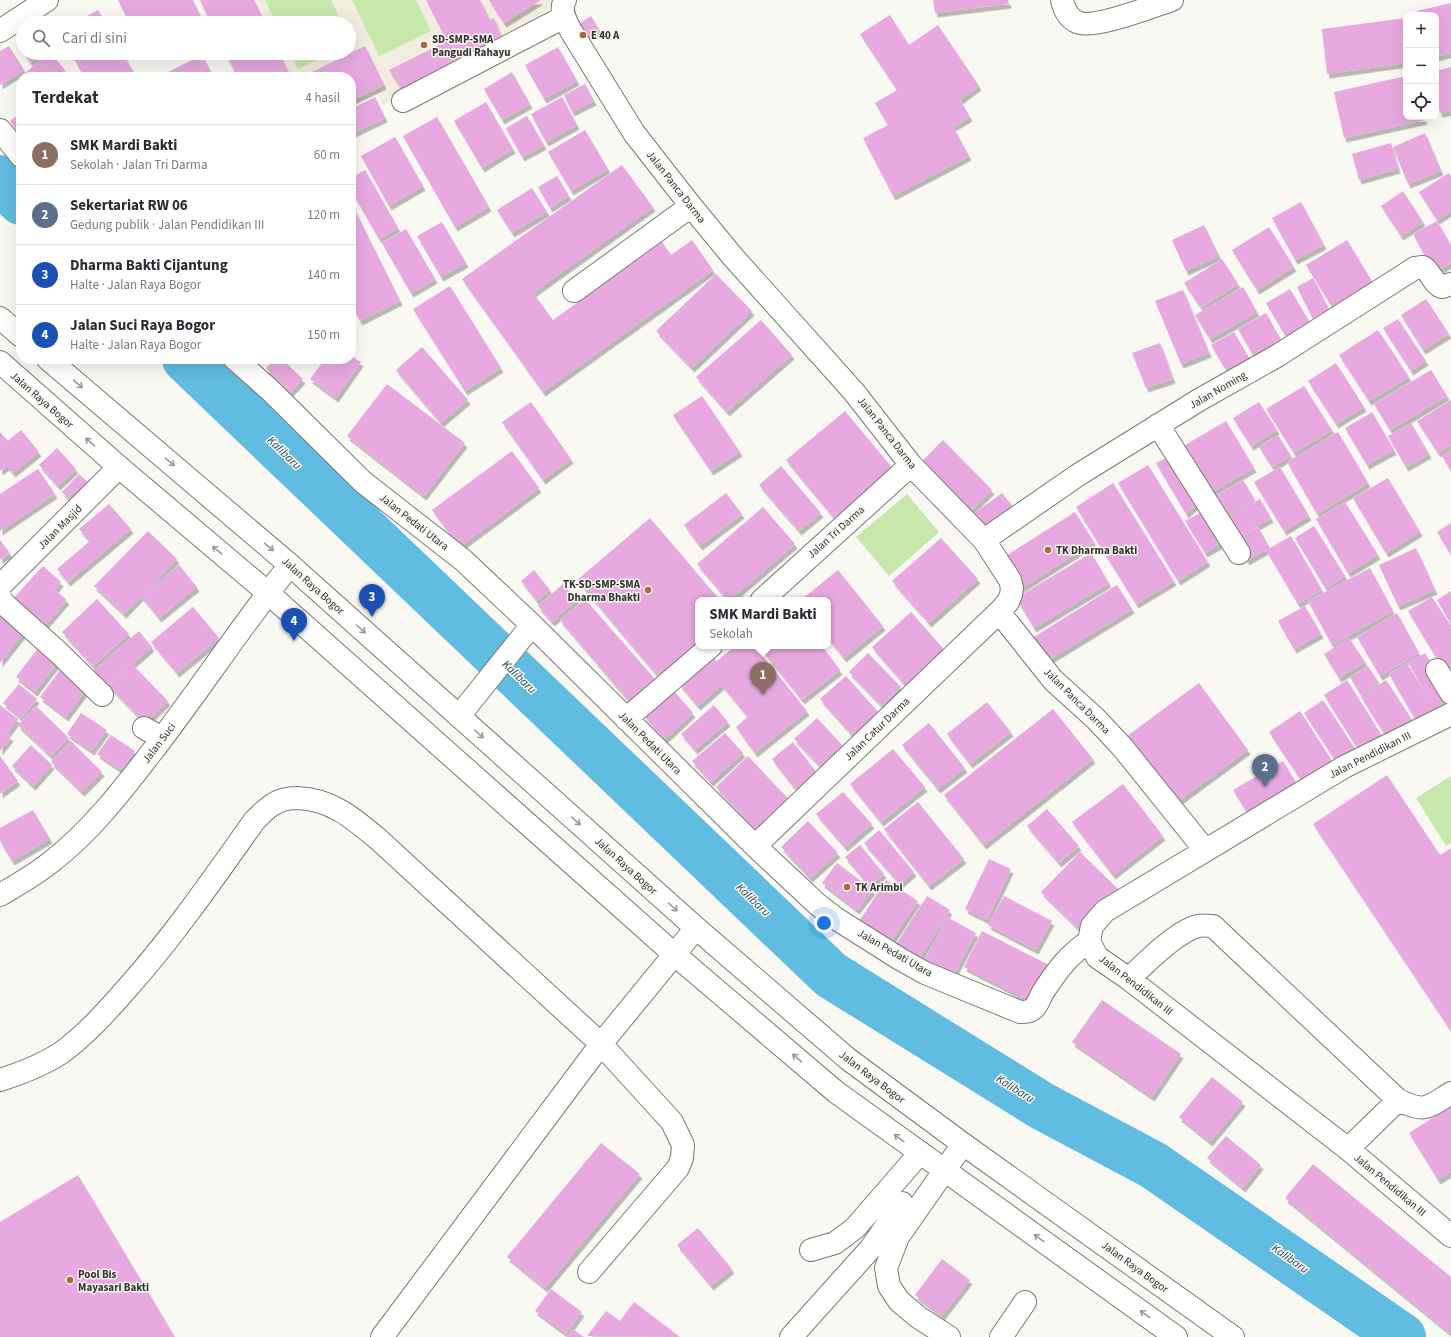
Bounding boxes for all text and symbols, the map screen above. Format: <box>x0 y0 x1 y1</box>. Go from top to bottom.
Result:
map controls <box>1403 12 1439 120</box>
button: + <box>1403 12 1439 48</box>
search box <box>16 16 356 60</box>
icon: search <box>30 27 52 49</box>
text: Cari di sini <box>62 28 127 49</box>
place label: E 40 A <box>591 28 620 43</box>
marker: E 40 A <box>578 30 588 40</box>
place label: SD-SMP-SMA Pangudi Rahayu <box>432 32 510 60</box>
marker: SD-SMP-SMA Pangudi Rahayu <box>419 40 429 50</box>
button: − <box>1403 48 1439 84</box>
button: locate <box>1403 84 1439 120</box>
text: Terdekat <box>32 86 98 110</box>
text: 4 hasil <box>305 89 340 107</box>
text: SMK Mardi Bakti <box>70 135 177 156</box>
text: 1 <box>42 146 48 164</box>
text: 60 m <box>314 146 340 164</box>
street label: Jalan Panca Darma <box>643 148 709 226</box>
text: Sekolah · Jalan Tri Darma <box>70 156 207 174</box>
text: Sekertariat RW 06 <box>70 195 188 216</box>
text: 2 <box>42 206 48 224</box>
text: 120 m <box>307 206 340 224</box>
text: Gedung publik · Jalan Pendidikan III <box>70 216 265 234</box>
text: Dharma Bakti Cijantung <box>70 255 228 276</box>
text: 3 <box>42 266 48 284</box>
text: 140 m <box>307 266 340 284</box>
text: Halte · Jalan Raya Bogor <box>70 276 201 294</box>
text: Jalan Suci Raya Bogor <box>70 315 215 336</box>
text: 4 <box>42 326 48 344</box>
text: 150 m <box>307 326 340 344</box>
text: Halte · Jalan Raya Bogor <box>70 336 201 354</box>
street label: Jalan Noming <box>1187 367 1250 412</box>
street label: Jalan Raya Bogor <box>7 368 77 432</box>
one-way arrow <box>73 380 83 389</box>
street label: Jalan Panca Darma <box>854 394 920 472</box>
water label: Kalibaru <box>263 432 305 474</box>
one-way arrow <box>85 437 95 446</box>
one-way arrow <box>165 458 175 467</box>
street label: Jalan Pedati Utara <box>376 490 452 554</box>
street label: Jalan Masjid <box>35 502 85 552</box>
street label: Jalan Tri Darma <box>804 502 868 562</box>
one-way arrow <box>264 542 274 551</box>
place label: TK Dharma Bakti <box>1056 543 1137 558</box>
one-way arrow <box>211 545 222 554</box>
marker: TK Dharma Bakti <box>1043 545 1053 555</box>
street label: Jalan Raya Bogor <box>278 554 348 618</box>
place label: TK-SD-SMP-SMA Dharma Bhakti <box>563 577 641 605</box>
pin: 3 <box>359 584 385 617</box>
marker: TK-SD-SMP-SMA Dharma Bhakti <box>643 585 653 595</box>
popup <box>695 597 831 649</box>
text: SMK Mardi Bakti <box>709 604 817 625</box>
pin: 4 <box>281 608 307 641</box>
one-way arrow <box>356 624 366 633</box>
text: Sekolah <box>709 625 753 643</box>
water label: Kalibaru <box>498 656 540 698</box>
pin: 1 <box>750 662 776 695</box>
street label: Jalan Panca Darma <box>1041 665 1113 737</box>
street label: Jalan Catur Darma <box>841 694 913 764</box>
street label: Jalan Pedati Utara <box>615 708 685 778</box>
street label: Jalan Suci <box>139 720 179 766</box>
street label: Jalan Pendidikan III <box>1326 728 1414 782</box>
one-way arrow <box>474 729 484 738</box>
pin: 2 <box>1252 754 1278 787</box>
one-way arrow <box>571 816 581 825</box>
street label: Jalan Raya Bogor <box>591 834 661 898</box>
water label: Kalibaru <box>732 879 774 921</box>
place label: TK Arimbi <box>855 880 903 895</box>
marker: TK Arimbi <box>842 882 852 892</box>
one-way arrow <box>667 903 678 912</box>
your location <box>814 913 834 933</box>
street label: Jalan Pedati Utara <box>855 925 935 981</box>
street label: Jalan Pendidikan III <box>1096 951 1176 1019</box>
street label: Jalan Raya Bogor <box>836 1047 908 1107</box>
one-way arrow <box>791 1054 802 1063</box>
water label: Kalibaru <box>993 1071 1037 1107</box>
one-way arrow <box>894 1134 905 1142</box>
street label: Jalan Pendidikan III <box>1351 1150 1429 1220</box>
one-way arrow <box>1034 1234 1045 1242</box>
street label: Jalan Raya Bogor <box>1098 1238 1172 1297</box>
water label: Kalibaru <box>1268 1240 1312 1278</box>
place label: Pool Bis Mayasari Bakti <box>78 1267 149 1295</box>
marker: Pool Bis Mayasari Bakti <box>65 1275 75 1285</box>
one-way arrow <box>1139 1310 1150 1318</box>

